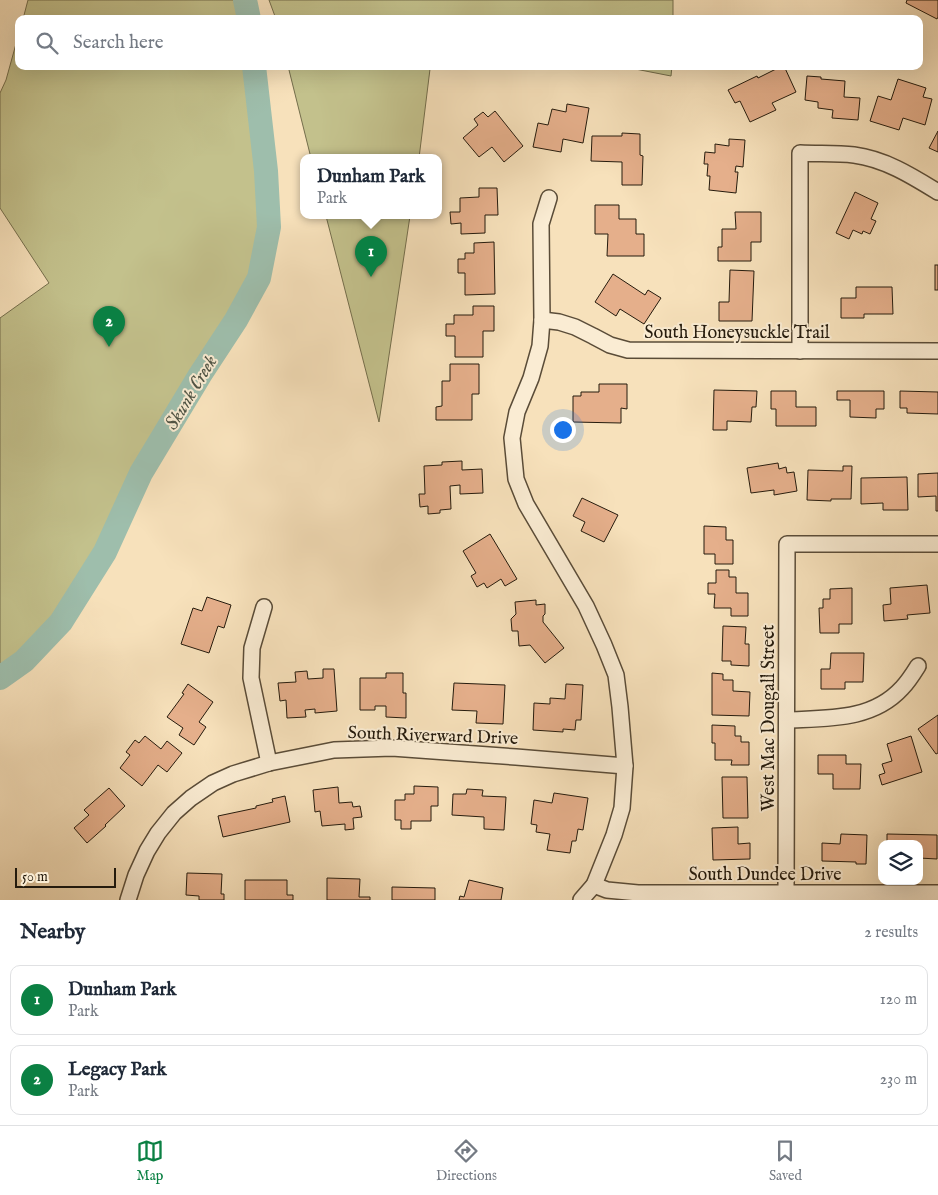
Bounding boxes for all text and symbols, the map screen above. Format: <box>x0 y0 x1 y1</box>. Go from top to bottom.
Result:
search box <box>15 15 923 70</box>
icon: search <box>33 29 61 57</box>
text: Search here <box>73 31 164 55</box>
popup <box>300 154 442 219</box>
text: Dunham Park <box>317 165 425 189</box>
text: Park <box>317 189 347 209</box>
pin: 1 <box>355 236 387 277</box>
pin: 2 <box>93 306 125 347</box>
street label: South Honeysuckle Trail <box>644 322 830 345</box>
water label: Skunk Creek <box>160 351 223 435</box>
your location <box>550 417 576 443</box>
street label: West Mac Dougall Street <box>758 625 781 811</box>
street label: South Riverward Drive <box>347 722 519 751</box>
map controls <box>878 840 923 885</box>
button: layers <box>878 840 923 885</box>
street label: South Dundee Drive <box>688 864 842 887</box>
scale bar <box>15 865 116 888</box>
text: 50 m <box>22 868 48 886</box>
text: Nearby <box>20 919 85 946</box>
text: 2 results <box>864 923 918 943</box>
text: Dunham Park <box>68 978 177 1002</box>
text: 1 <box>34 990 40 1010</box>
text: 120 m <box>880 990 917 1010</box>
text: Park <box>68 1002 98 1022</box>
text: Legacy Park <box>68 1058 167 1082</box>
text: 2 <box>33 1070 41 1090</box>
text: 230 m <box>880 1070 917 1090</box>
text: Park <box>68 1082 98 1102</box>
tab: Map <box>136 1137 164 1185</box>
tab: Directions <box>436 1137 497 1185</box>
tab: Saved <box>769 1137 802 1185</box>

